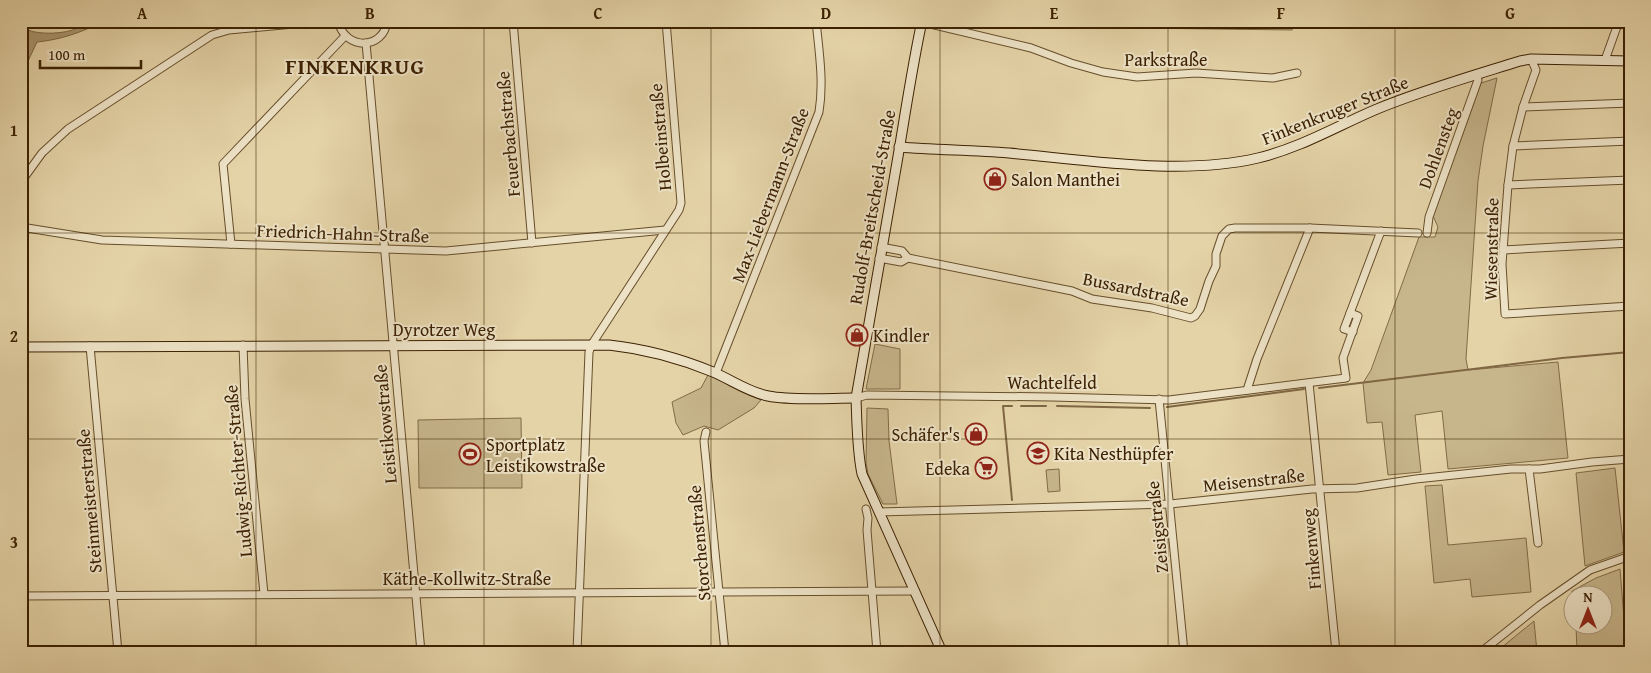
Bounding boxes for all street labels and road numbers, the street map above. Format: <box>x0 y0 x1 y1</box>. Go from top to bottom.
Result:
street label: Parkstraße <box>1125 46 1208 73</box>
street label: Finkenkruger Straße <box>1257 68 1413 152</box>
street label: Feuerbachstraße <box>489 70 527 198</box>
street label: Holbeinstraße <box>642 82 678 192</box>
street label: Max-Liebermann-Straße <box>724 104 816 286</box>
street label: Dohlensteg <box>1411 104 1465 192</box>
street label: Rudolf-Breitscheid-Straße <box>842 108 902 306</box>
street label: Wiesenstraße <box>1477 197 1505 301</box>
street label: Friedrich-Hahn-Straße <box>256 216 430 250</box>
street label: Bussardstraße <box>1080 265 1192 313</box>
street label: Dyrotzer Weg <box>393 316 495 343</box>
street label: Leistikowstraße <box>366 363 404 485</box>
street label: Wachtelfeld <box>1007 369 1097 396</box>
street label: Ludwig-Richter-Straße <box>217 384 259 558</box>
street label: Steinmeisterstraße <box>69 428 109 574</box>
street label: Meisenstraße <box>1202 461 1306 499</box>
street label: Zeisigstraße <box>1139 480 1175 574</box>
street label: Storchenstraße <box>680 484 718 602</box>
street label: Finkenweg <box>1294 507 1328 591</box>
street label: Käthe-Kollwitz-Straße <box>383 565 551 592</box>

